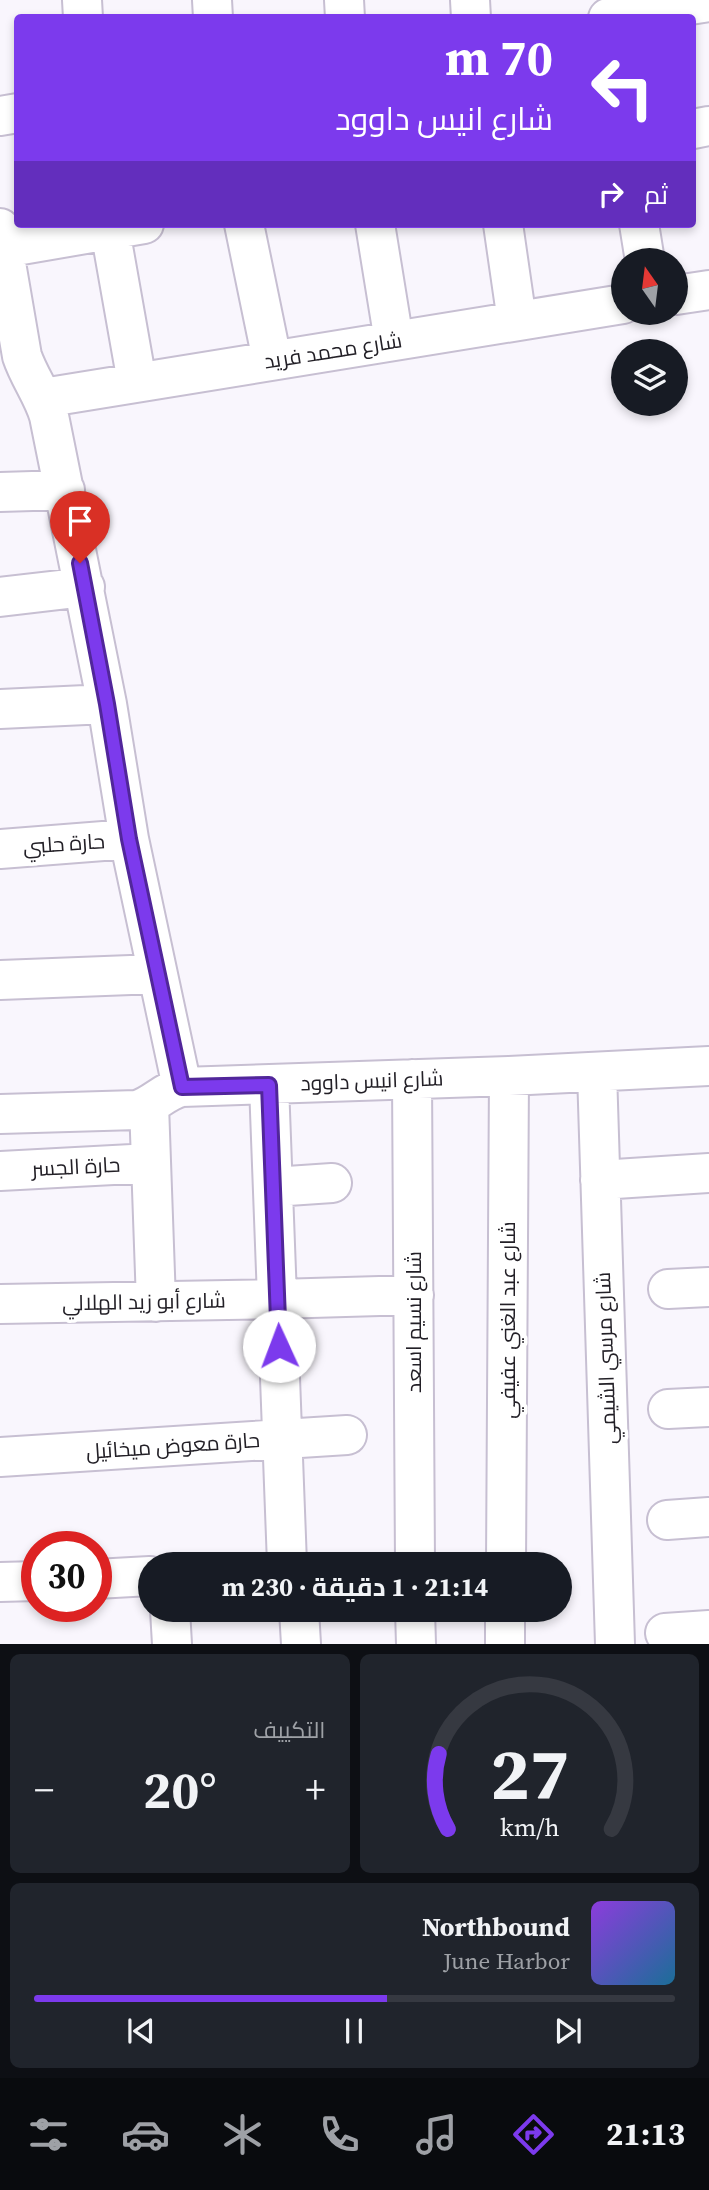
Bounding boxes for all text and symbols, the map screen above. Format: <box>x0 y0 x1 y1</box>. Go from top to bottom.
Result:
text: 70 m <box>445 24 553 91</box>
icon: left <box>577 42 668 133</box>
text: شارع انيس داوود <box>335 97 553 141</box>
icon: right <box>592 175 630 213</box>
text: ثم <box>644 177 668 213</box>
north arrow <box>611 248 688 326</box>
map controls <box>611 248 688 416</box>
street label: شارع محمد فريد <box>262 325 404 376</box>
button: layers <box>611 339 688 416</box>
pin <box>50 491 110 563</box>
icon: arrive <box>61 502 99 540</box>
street label: حارة حلبي <box>22 826 106 863</box>
street label: شارع انيس داوود <box>300 1064 444 1097</box>
street label: حارة الجسر <box>30 1150 121 1183</box>
street label: شارع عبد الغني عفيفي <box>493 1221 524 1419</box>
street label: شارع نسيم اسعد <box>399 1251 428 1393</box>
street label: شارع مرسي الشيمي <box>588 1271 625 1445</box>
street label: شارع أبو زيد الهلالي <box>62 1286 226 1319</box>
position arrow <box>242 1309 316 1383</box>
street label: حارة معوض ميخائيل <box>85 1425 261 1466</box>
speed limit sign: 30 <box>21 1531 112 1622</box>
text: 21:14 · 1 دقيقة · 230 m <box>222 1569 488 1605</box>
text: التكييف <box>253 1714 326 1746</box>
text: 27 <box>490 1725 569 1824</box>
text: 20° <box>143 1754 216 1825</box>
text: − <box>34 1764 54 1816</box>
text: + <box>305 1764 326 1816</box>
text: km/h <box>499 1810 559 1844</box>
text: Northbound <box>422 1909 570 1945</box>
text: June Harbor <box>443 1945 570 1977</box>
icon: previous <box>122 2012 160 2050</box>
icon: pause <box>335 2012 373 2050</box>
icon: next <box>549 2012 587 2050</box>
icon: filters <box>24 2110 73 2159</box>
icon: car <box>121 2110 170 2159</box>
icon: climate <box>218 2110 267 2159</box>
icon: phone <box>315 2110 364 2159</box>
icon: music <box>412 2110 461 2159</box>
icon: directions <box>509 2110 558 2159</box>
text: 21:13 <box>606 2112 685 2156</box>

